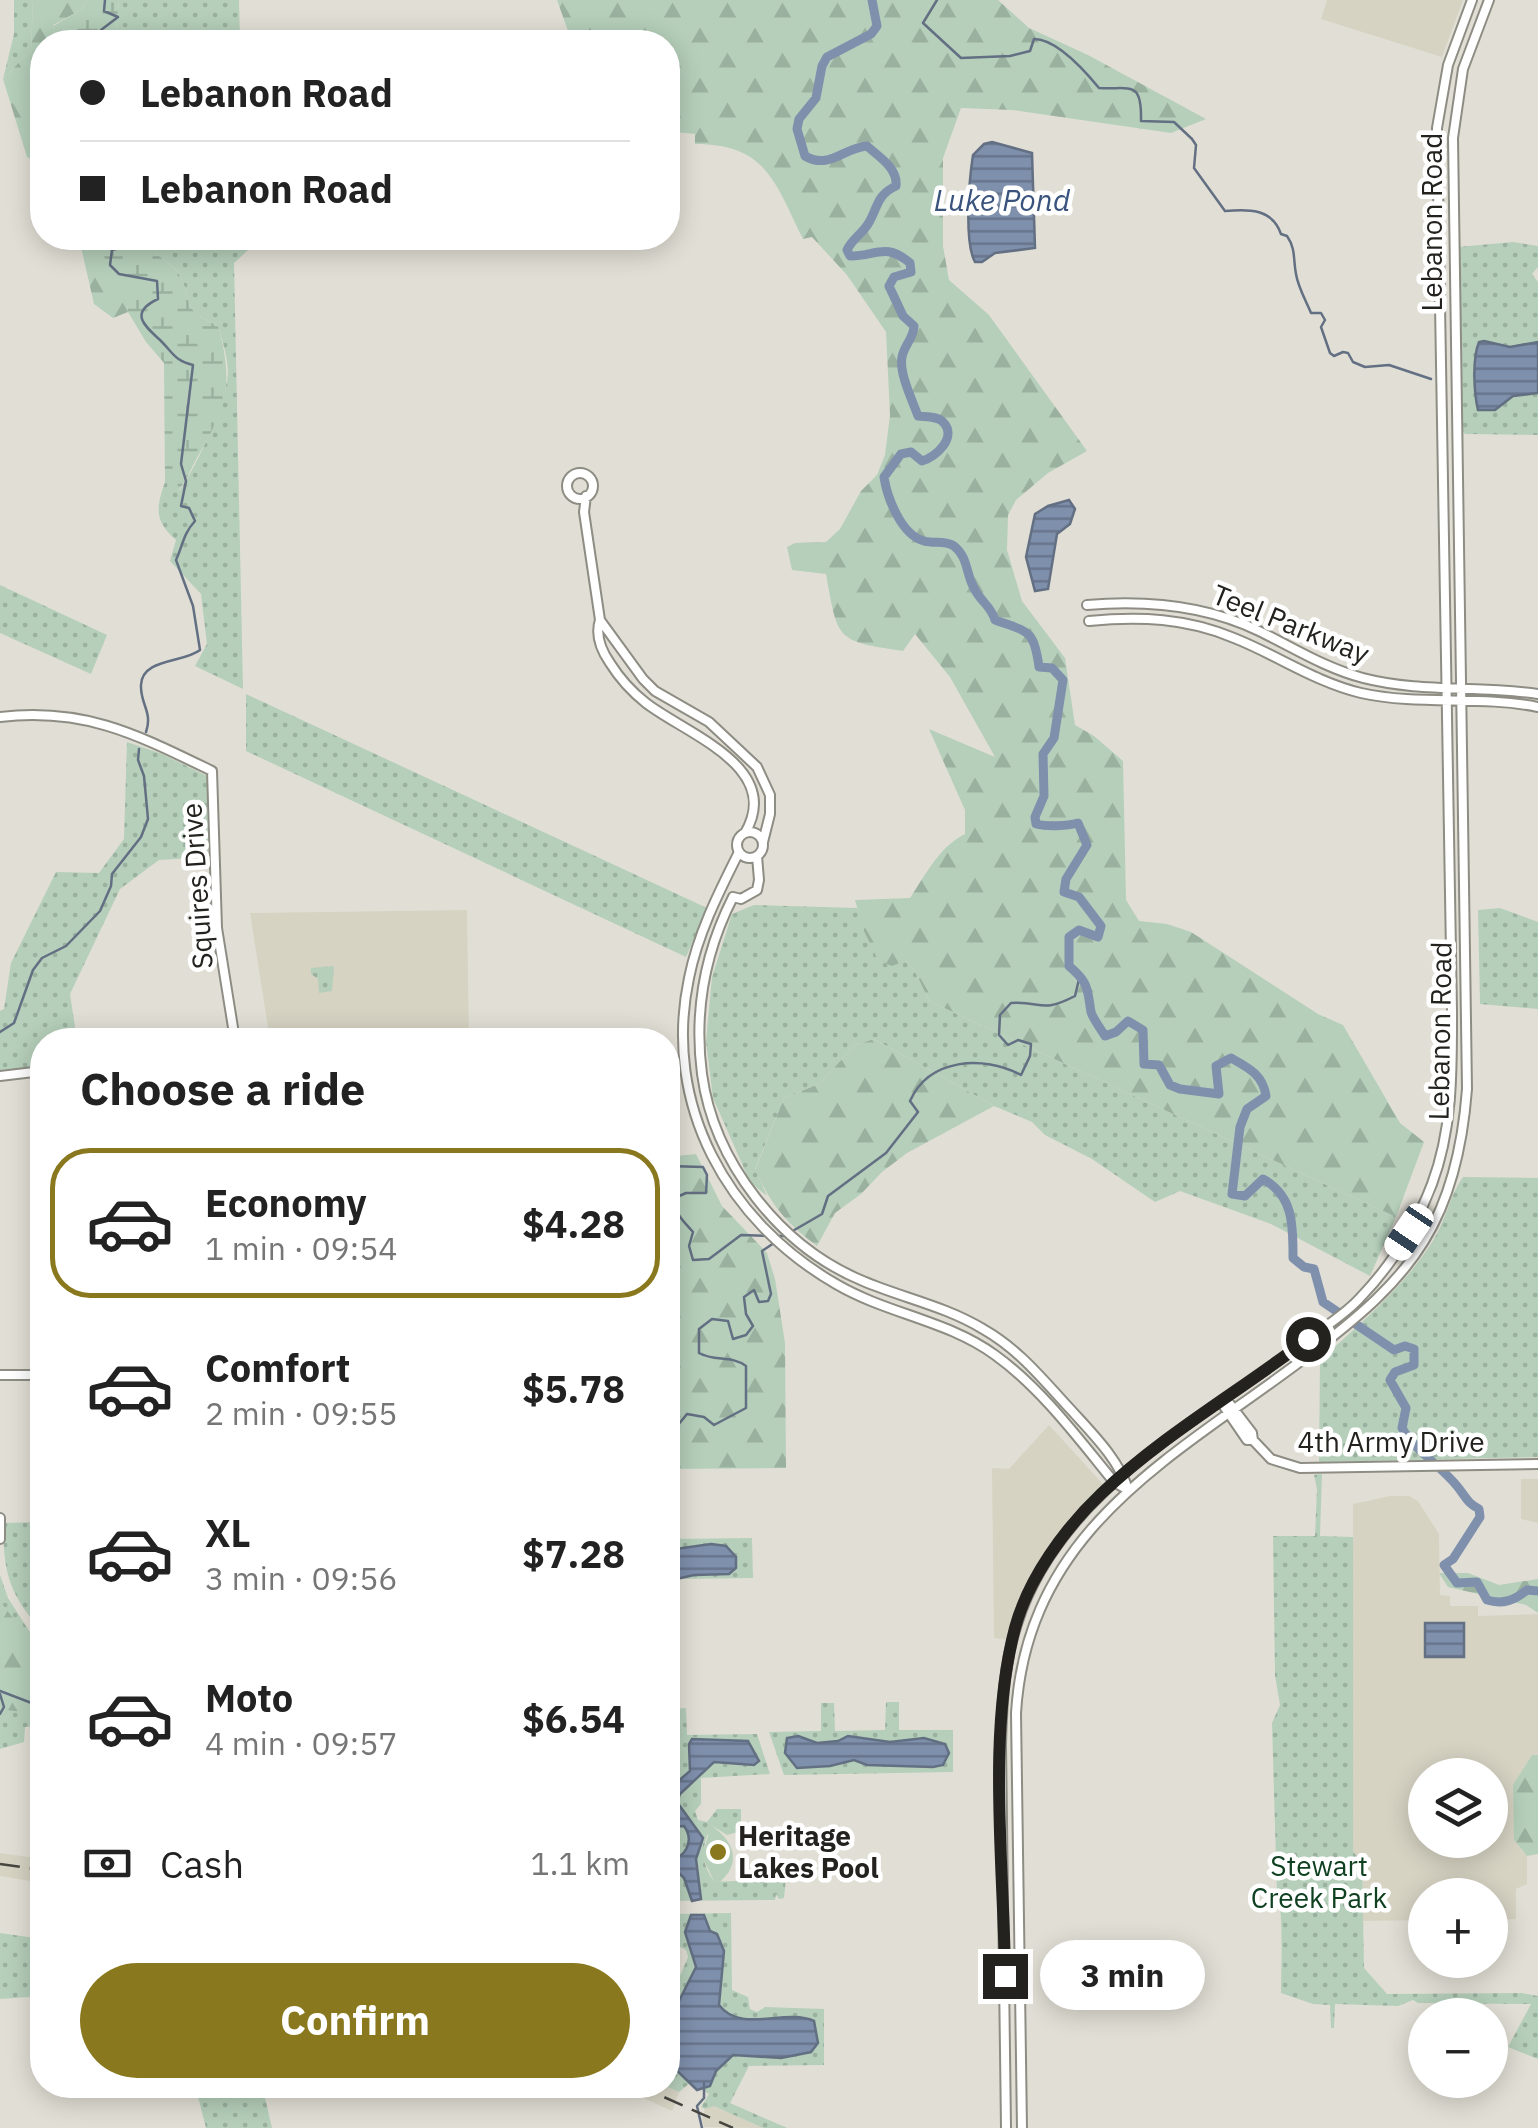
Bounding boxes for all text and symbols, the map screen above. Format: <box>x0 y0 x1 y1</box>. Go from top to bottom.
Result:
text: Lebanon Road <box>140 68 393 117</box>
street label: Lebanon Road <box>1413 133 1450 311</box>
text: Lebanon Road <box>140 164 393 213</box>
water label: Luke Pond <box>934 180 1071 219</box>
street label: Teel Parkway <box>1207 575 1375 672</box>
street label: Squires Drive <box>172 802 221 970</box>
street label: Lebanon Road <box>1419 941 1460 1121</box>
text: Choose a ride <box>80 1059 365 1117</box>
icon: car <box>85 1178 175 1268</box>
text: Economy <box>205 1178 367 1227</box>
text: $4.28 <box>522 1199 625 1248</box>
car <box>1380 1199 1438 1265</box>
text: 1 min · 09:54 <box>205 1227 398 1269</box>
route start <box>1286 1317 1331 1362</box>
icon: car <box>85 1343 175 1433</box>
text: Comfort <box>205 1343 350 1392</box>
text: $5.78 <box>522 1364 625 1413</box>
text: 2 min · 09:55 <box>205 1392 398 1434</box>
street label: 4th Army Drive <box>1297 1423 1485 1460</box>
icon: car <box>85 1508 175 1598</box>
text: XL <box>205 1508 251 1557</box>
text: $7.28 <box>522 1529 625 1578</box>
text: 3 min · 09:56 <box>205 1557 398 1599</box>
icon: car <box>85 1673 175 1763</box>
text: Moto <box>205 1673 293 1722</box>
text: $6.54 <box>522 1694 625 1743</box>
text: 4 min · 09:57 <box>205 1722 398 1764</box>
map controls <box>1408 1758 1508 2098</box>
button: layers <box>1408 1758 1508 1858</box>
place label: Heritage Lakes Pool <box>738 1817 879 1886</box>
icon: cash <box>80 1836 135 1891</box>
text: Cash <box>160 1839 244 1888</box>
marker: Heritage Lakes Pool <box>707 1841 729 1863</box>
text: 1.1 km <box>531 1842 630 1884</box>
park label: Stewart Creek Park <box>1251 1847 1387 1916</box>
button: + <box>1408 1878 1508 1978</box>
callout: 3 min <box>1040 1941 1205 2011</box>
route end <box>983 1954 1028 1999</box>
text: 3 min <box>1081 1954 1164 1996</box>
button: Confirm <box>80 1963 630 2078</box>
button: − <box>1408 1998 1508 2098</box>

